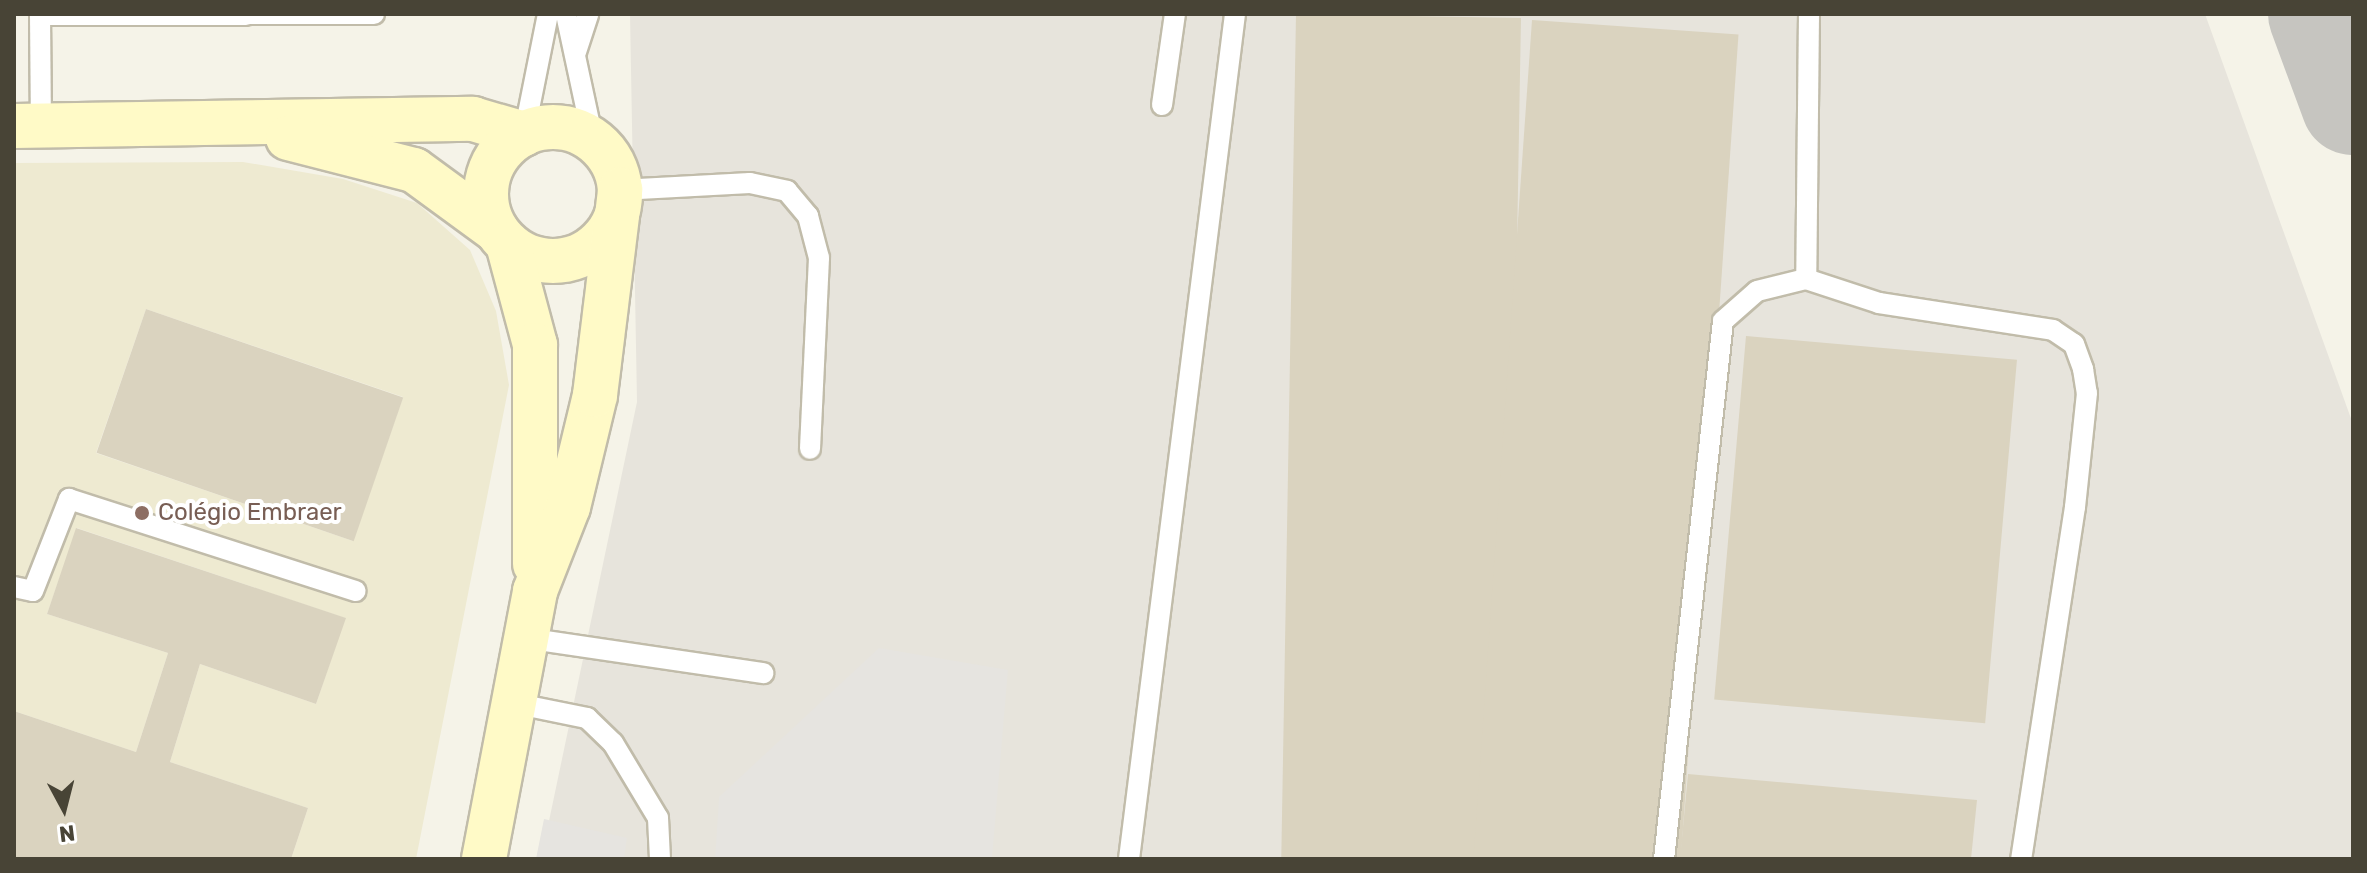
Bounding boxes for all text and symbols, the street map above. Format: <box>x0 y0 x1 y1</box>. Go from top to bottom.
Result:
place label: Colégio Embraer <box>158 499 342 527</box>
marker: Colégio Embraer <box>133 504 151 522</box>
north arrow <box>24 769 104 849</box>
text: N <box>57 819 76 848</box>

